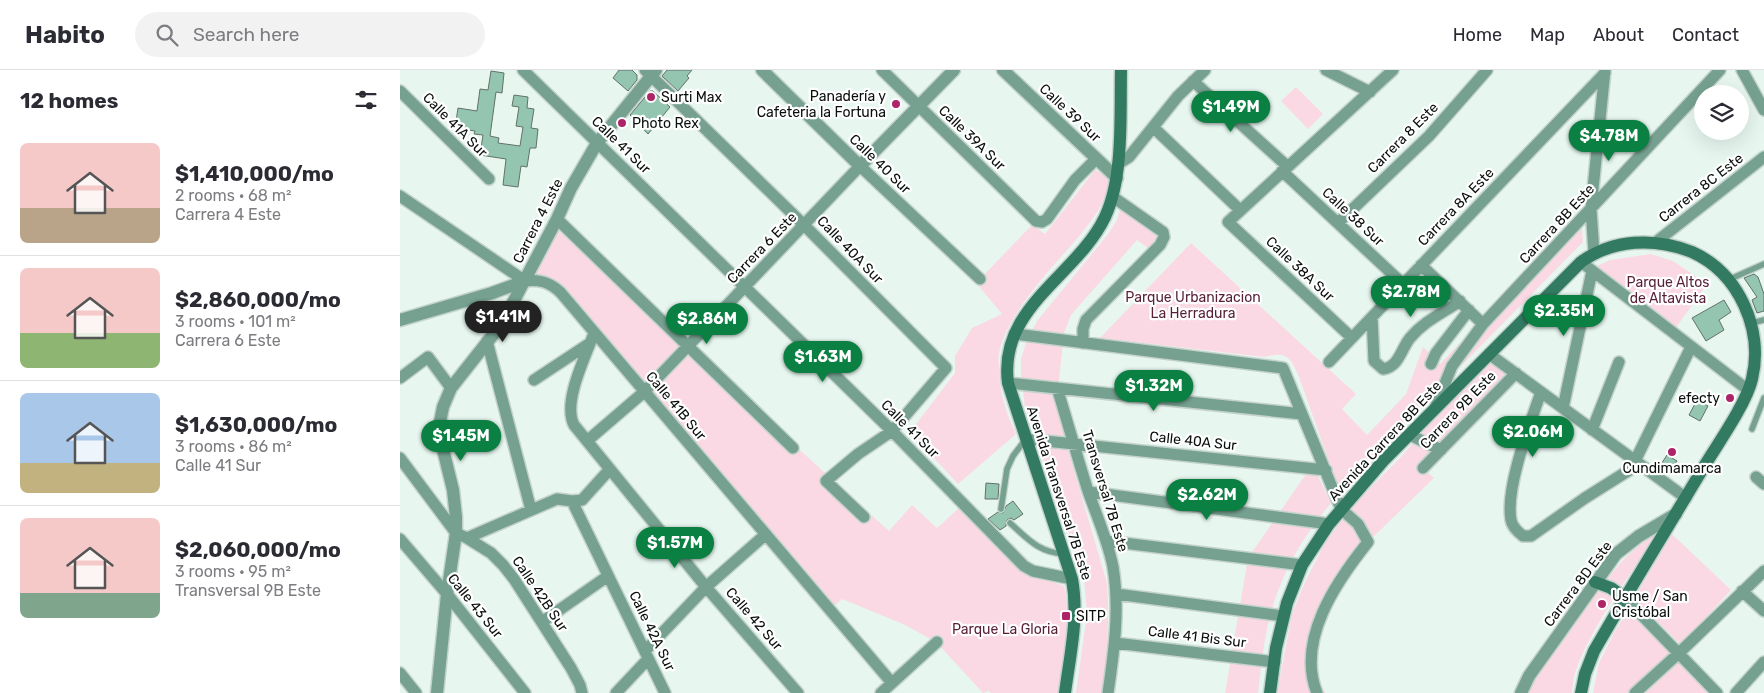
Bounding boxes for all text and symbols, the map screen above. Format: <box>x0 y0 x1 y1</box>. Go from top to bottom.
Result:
search box <box>135 12 485 57</box>
text: Habito <box>25 21 105 49</box>
icon: search <box>153 21 181 49</box>
text: Search here <box>193 23 300 46</box>
text: Home <box>1453 24 1502 46</box>
text: Map <box>1530 24 1565 46</box>
text: About <box>1593 24 1644 46</box>
text: Contact <box>1672 24 1739 46</box>
street label: Calle 39 Sur <box>1036 80 1105 146</box>
map controls <box>1694 85 1749 140</box>
button: layers <box>1694 85 1749 140</box>
icon: filters <box>352 86 380 114</box>
text: 12 homes <box>20 88 118 113</box>
place label: Panadería y Cafeteria la Fortuna <box>757 88 886 121</box>
street label: Calle 41A Sur <box>419 89 491 161</box>
place label: Surti Max <box>661 89 723 106</box>
pin: $1.49M <box>1190 90 1272 133</box>
marker: Surti Max <box>645 91 657 103</box>
text: $1.49M <box>1202 97 1260 116</box>
marker: Panadería y Cafeteria la Fortuna <box>890 98 902 110</box>
street label: Carrera 8 Este <box>1364 99 1442 177</box>
street label: Calle 39A Sur <box>935 102 1009 175</box>
street label: Calle 41 Sur <box>588 113 655 178</box>
place label: Photo Rex <box>632 115 699 132</box>
marker: Photo Rex <box>616 117 628 129</box>
pin: $4.78M <box>1568 119 1650 162</box>
text: $4.78M <box>1580 126 1638 145</box>
street label: Calle 40 Sur <box>846 131 915 198</box>
street label: Carrera 8C Este <box>1655 150 1747 226</box>
text: $1,410,000/mo <box>175 161 334 186</box>
icon: home <box>60 163 120 223</box>
street label: Carrera 8A Este <box>1414 164 1498 250</box>
street label: Carrera 4 Este <box>509 176 567 266</box>
street label: Carrera 8B Este <box>1516 181 1598 267</box>
street label: Calle 38 Sur <box>1319 184 1388 250</box>
text: 2 rooms · 68 m² <box>175 186 292 205</box>
text: Carrera 4 Este <box>175 205 281 224</box>
street label: Carrera 6 Este <box>724 209 800 287</box>
street label: Calle 40A Sur <box>813 213 887 288</box>
street label: Calle 38A Sur <box>1262 233 1338 305</box>
park label: Parque Altos de Altavista <box>1627 274 1709 307</box>
pin: $2.78M <box>1370 276 1452 318</box>
text: $2.78M <box>1382 282 1440 301</box>
text: $2,860,000/mo <box>175 287 341 312</box>
icon: home <box>60 288 120 348</box>
park label: Parque Urbanizacion La Herradura <box>1125 289 1261 322</box>
pin: $2.35M <box>1523 294 1605 337</box>
pin: $1.41M <box>462 300 544 343</box>
text: $2.35M <box>1534 301 1594 320</box>
pin: $2.86M <box>666 302 748 345</box>
text: $1.41M <box>476 307 530 326</box>
text: $2.86M <box>677 309 737 328</box>
text: 3 rooms · 101 m² <box>175 312 296 331</box>
text: Carrera 6 Este <box>175 331 281 350</box>
pin: $1.63M <box>782 340 864 383</box>
text: $1.63M <box>794 347 852 366</box>
street label: Carrera 9B Este <box>1417 367 1500 453</box>
street label: Calle 41B Sur <box>642 368 710 444</box>
pin: $1.32M <box>1113 370 1195 412</box>
text: $1.32M <box>1125 376 1183 395</box>
street label: Avenida Carrera 8B Este <box>1325 377 1445 505</box>
place label: efecty <box>1678 390 1720 407</box>
marker: efecty <box>1724 392 1736 404</box>
street label: Calle 41 Sur <box>877 396 943 462</box>
street label: Avenida Transversal 7B Este <box>1023 404 1095 582</box>
text: $1,630,000/mo <box>175 412 337 437</box>
icon: home <box>60 413 120 473</box>
pin: $2.06M <box>1492 416 1574 458</box>
pin: $1.45M <box>420 420 502 462</box>
text: $2.06M <box>1503 422 1563 441</box>
text: $1.45M <box>432 426 490 445</box>
street label: Transversal 7B Este <box>1078 428 1132 554</box>
street label: Calle 40A Sur <box>1149 428 1238 454</box>
text: 3 rooms · 86 m² <box>175 437 292 456</box>
marker: Cundimamarca <box>1666 446 1678 458</box>
text: Calle 41 Sur <box>175 456 261 475</box>
place label: Cundimamarca <box>1623 460 1721 477</box>
pin: $2.62M <box>1166 478 1248 521</box>
text: $2.62M <box>1177 485 1237 504</box>
pin: $1.57M <box>634 526 716 569</box>
text: $1.57M <box>647 533 703 552</box>
text: $2,060,000/mo <box>175 537 341 562</box>
icon: home <box>60 538 120 598</box>
street label: Carrera 8D Este <box>1540 538 1616 630</box>
street label: Calle 42B Sur <box>509 553 572 635</box>
text: 3 rooms · 95 m² <box>175 562 291 581</box>
street label: Calle 43 Sur <box>444 570 507 642</box>
text: Transversal 9B Este <box>175 581 321 600</box>
street label: Calle 42 Sur <box>722 584 786 654</box>
street label: Calle 42A Sur <box>625 588 679 674</box>
place label: Usme / San Cristóbal <box>1612 588 1688 621</box>
marker: Usme / San Cristóbal <box>1596 598 1608 610</box>
place label: SITP <box>1076 608 1106 625</box>
marker: SITP <box>1060 610 1072 622</box>
park label: Parque La Gloria <box>952 621 1058 638</box>
street label: Calle 41 Bis Sur <box>1147 623 1248 652</box>

